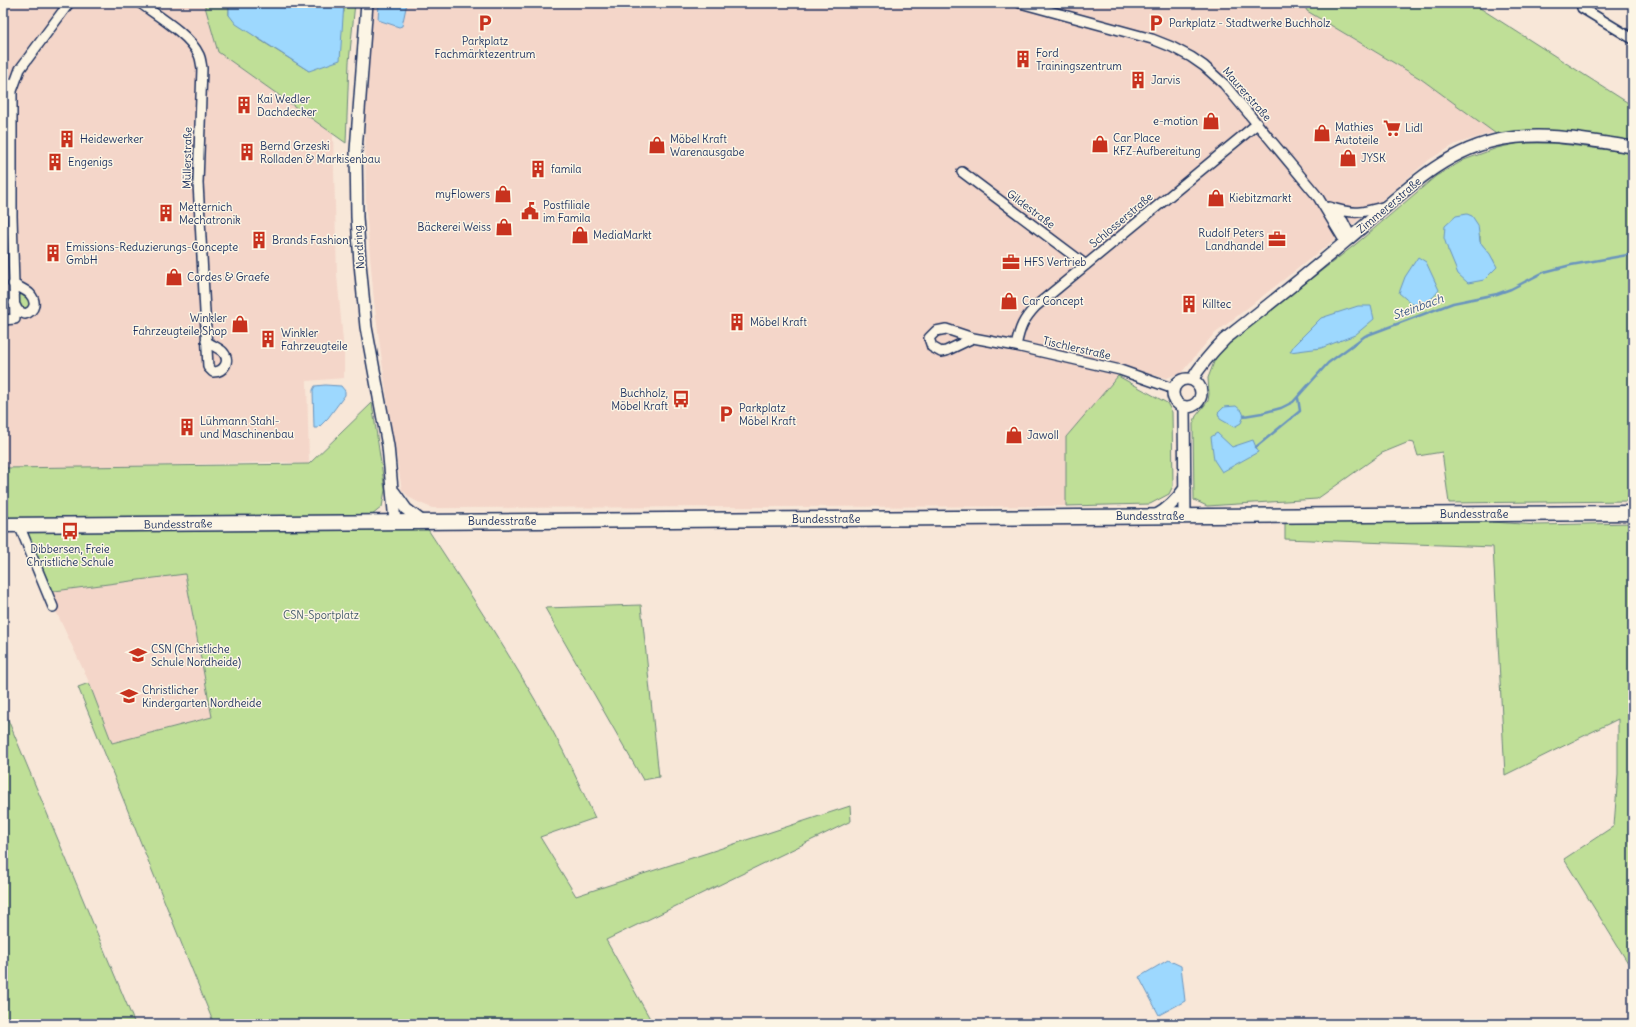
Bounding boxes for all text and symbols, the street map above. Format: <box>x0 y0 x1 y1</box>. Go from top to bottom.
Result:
parking icon: Parkplatz Fachmärktezentrum <box>475 13 495 33</box>
parking icon: Parkplatz - Stadtwerke Buchholz <box>1146 13 1166 33</box>
place label: Parkplatz - Stadtwerke Buchholz <box>1169 16 1331 30</box>
place label: Parkplatz Fachmärktezentrum <box>435 34 536 61</box>
place label: Ford Trainingszentrum <box>1036 46 1122 73</box>
building icon: Ford Trainingszentrum <box>1013 49 1033 69</box>
street label: Maurerstraße <box>1220 64 1274 124</box>
building icon: Jarvis <box>1128 70 1148 90</box>
place label: Jarvis <box>1151 73 1180 87</box>
place label: Kai Wedler Dachdecker <box>257 92 317 119</box>
building icon: Kai Wedler Dachdecker <box>234 95 254 115</box>
shop icon: e-motion <box>1201 111 1221 131</box>
place label: e-motion <box>1153 114 1198 128</box>
supermarket icon: Lidl <box>1382 118 1402 138</box>
place label: Mathies Autoteile <box>1335 120 1379 147</box>
place label: Lidl <box>1405 121 1422 135</box>
shop icon: Mathies Autoteile <box>1312 123 1332 143</box>
street label: Müllerstraße <box>179 127 195 189</box>
building icon: Heidewerker <box>57 129 77 149</box>
place label: Car Place KFZ-Aufbereitung <box>1113 131 1201 158</box>
place label: Heidewerker <box>80 132 144 146</box>
place label: Möbel Kraft Warenausgabe <box>670 132 745 159</box>
shop icon: Car Place KFZ-Aufbereitung <box>1090 134 1110 154</box>
shop icon: Möbel Kraft Warenausgabe <box>647 135 667 155</box>
place label: Bernd Grzeski Rolladen & Markisenbau <box>260 139 381 166</box>
building icon: Bernd Grzeski Rolladen & Markisenbau <box>237 142 257 162</box>
shop icon: JYSK <box>1338 148 1358 168</box>
place label: JYSK <box>1361 151 1386 165</box>
building icon: Engenigs <box>45 152 65 172</box>
place label: Engenigs <box>68 155 113 169</box>
building icon: famila <box>528 159 548 179</box>
place label: famila <box>551 162 582 176</box>
street label: Zimmererstraße <box>1354 174 1424 236</box>
shop icon: myFlowers <box>493 184 513 204</box>
street label: Gildestraße <box>1004 186 1058 232</box>
place label: myFlowers <box>435 187 490 201</box>
shop icon: Kiebitzmarkt <box>1206 188 1226 208</box>
street label: Schlosserstraße <box>1086 189 1156 251</box>
place label: Kiebitzmarkt <box>1229 191 1292 205</box>
place label: Postfiliale im Famila <box>543 198 591 225</box>
place label: Metternich Mechatronik <box>179 200 241 227</box>
public building icon: Postfiliale im Famila <box>520 201 540 221</box>
building icon: Metternich Mechatronik <box>156 203 176 223</box>
shop icon: Bäckerei Weiss <box>494 217 514 237</box>
place label: Bäckerei Weiss <box>417 220 491 234</box>
street label: Nordring <box>350 225 368 269</box>
shop icon: MediaMarkt <box>570 225 590 245</box>
place label: Rudolf Peters Landhandel <box>1198 226 1264 253</box>
place label: MediaMarkt <box>593 228 652 242</box>
office icon: Rudolf Peters Landhandel <box>1267 229 1287 249</box>
building icon: Brands Fashion <box>249 230 269 250</box>
place label: Brands Fashion <box>272 233 349 247</box>
place label: Emissions-Reduzierungs-Concepte GmbH <box>66 240 238 267</box>
building icon: Emissions-Reduzierungs-Concepte GmbH <box>43 243 63 263</box>
office icon: HFS Vertrieb <box>1001 252 1021 272</box>
place label: HFS Vertrieb <box>1024 255 1086 269</box>
shop icon: Cordes & Graefe <box>164 267 184 287</box>
place label: Cordes & Graefe <box>187 270 269 284</box>
water label: Steinbach <box>1390 290 1446 323</box>
shop icon: Car Concept <box>999 291 1019 311</box>
place label: Car Concept <box>1022 294 1084 308</box>
building icon: Killtec <box>1179 294 1199 314</box>
place label: Killtec <box>1202 297 1232 311</box>
place label: Winkler Fahrzeugteile Shop <box>133 311 228 338</box>
building icon: Möbel Kraft <box>727 312 747 332</box>
shop icon: Winkler Fahrzeugteile Shop <box>230 314 250 334</box>
place label: Möbel Kraft <box>750 315 807 329</box>
place label: Winkler Fahrzeugteile <box>281 326 348 353</box>
building icon: Winkler Fahrzeugteile <box>258 329 278 349</box>
street label: Tischlerstraße <box>1042 333 1112 363</box>
place label: Buchholz, Möbel Kraft <box>611 386 668 413</box>
bus stop icon: Buchholz, Möbel Kraft <box>671 389 691 409</box>
place label: Parkplatz Möbel Kraft <box>739 401 796 428</box>
parking icon: Parkplatz Möbel Kraft <box>716 404 736 424</box>
place label: Lühmann Stahl- und Maschinenbau <box>200 414 294 441</box>
building icon: Lühmann Stahl- und Maschinenbau <box>177 417 197 437</box>
shop icon: Jawoll <box>1004 425 1024 445</box>
place label: Jawoll <box>1027 428 1059 442</box>
street label: Bundesstraße <box>1440 507 1508 521</box>
street label: Bundesstraße <box>1116 509 1184 523</box>
street label: Bundesstraße <box>792 512 860 526</box>
street label: Bundesstraße <box>468 514 536 528</box>
street label: Bundesstraße <box>144 516 212 532</box>
bus stop icon: Dibbersen, Freie Christliche Schule <box>60 521 80 541</box>
place label: Dibbersen, Freie Christliche Schule <box>26 542 114 569</box>
park label: CSN-Sportplatz <box>283 608 359 622</box>
place label: CSN (Christliche Schule Nordheide) <box>151 642 241 669</box>
school or university icon: CSN (Christliche Schule Nordheide) <box>128 645 148 665</box>
place label: Christlicher Kindergarten Nordheide <box>142 683 261 710</box>
school or university icon: Christlicher Kindergarten Nordheide <box>119 686 139 706</box>

